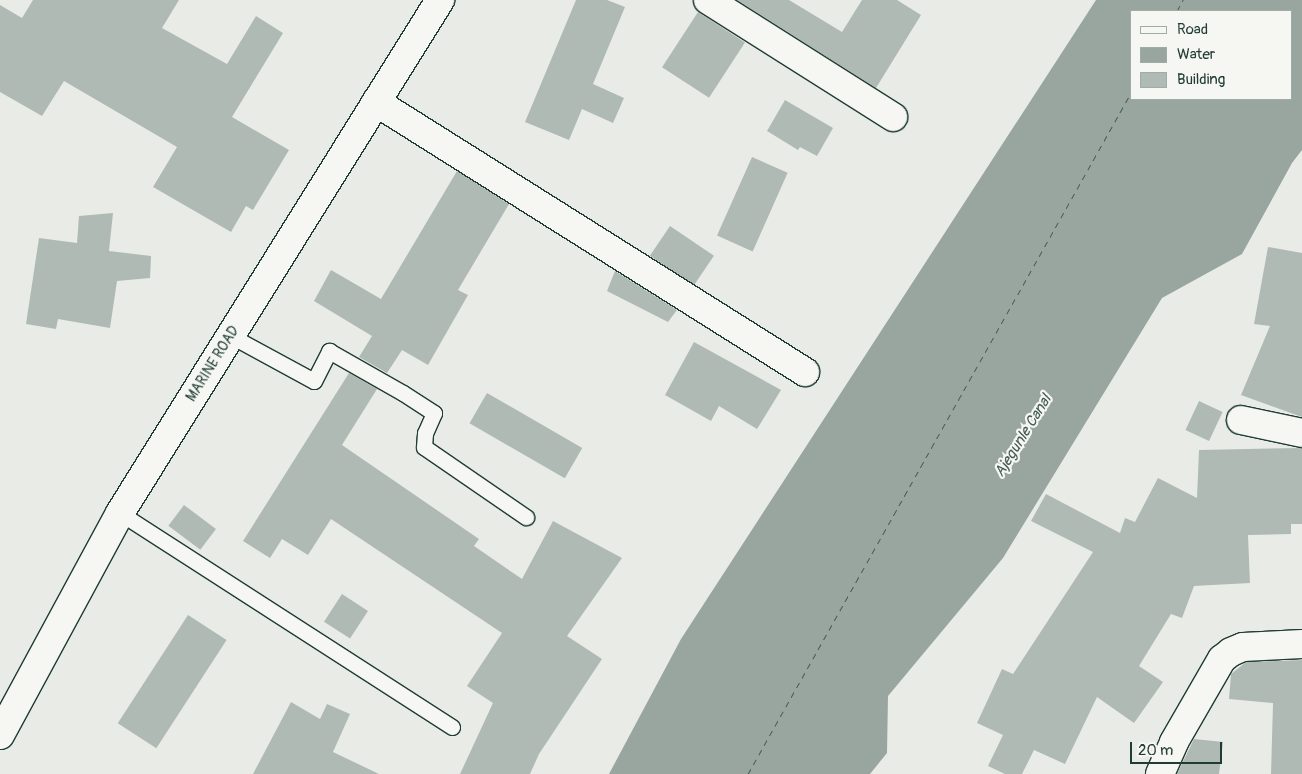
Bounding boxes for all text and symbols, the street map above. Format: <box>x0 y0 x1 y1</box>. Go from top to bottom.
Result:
legend <box>1130 10 1292 100</box>
text: Road <box>1177 20 1208 39</box>
text: Water <box>1177 45 1215 64</box>
text: Building <box>1177 70 1225 89</box>
street label: MARINE ROAD <box>183 323 243 405</box>
water label: Ajegunle Canal <box>991 392 1055 480</box>
scale bar <box>1132 732 1224 764</box>
text: 20 m <box>1138 741 1173 760</box>

